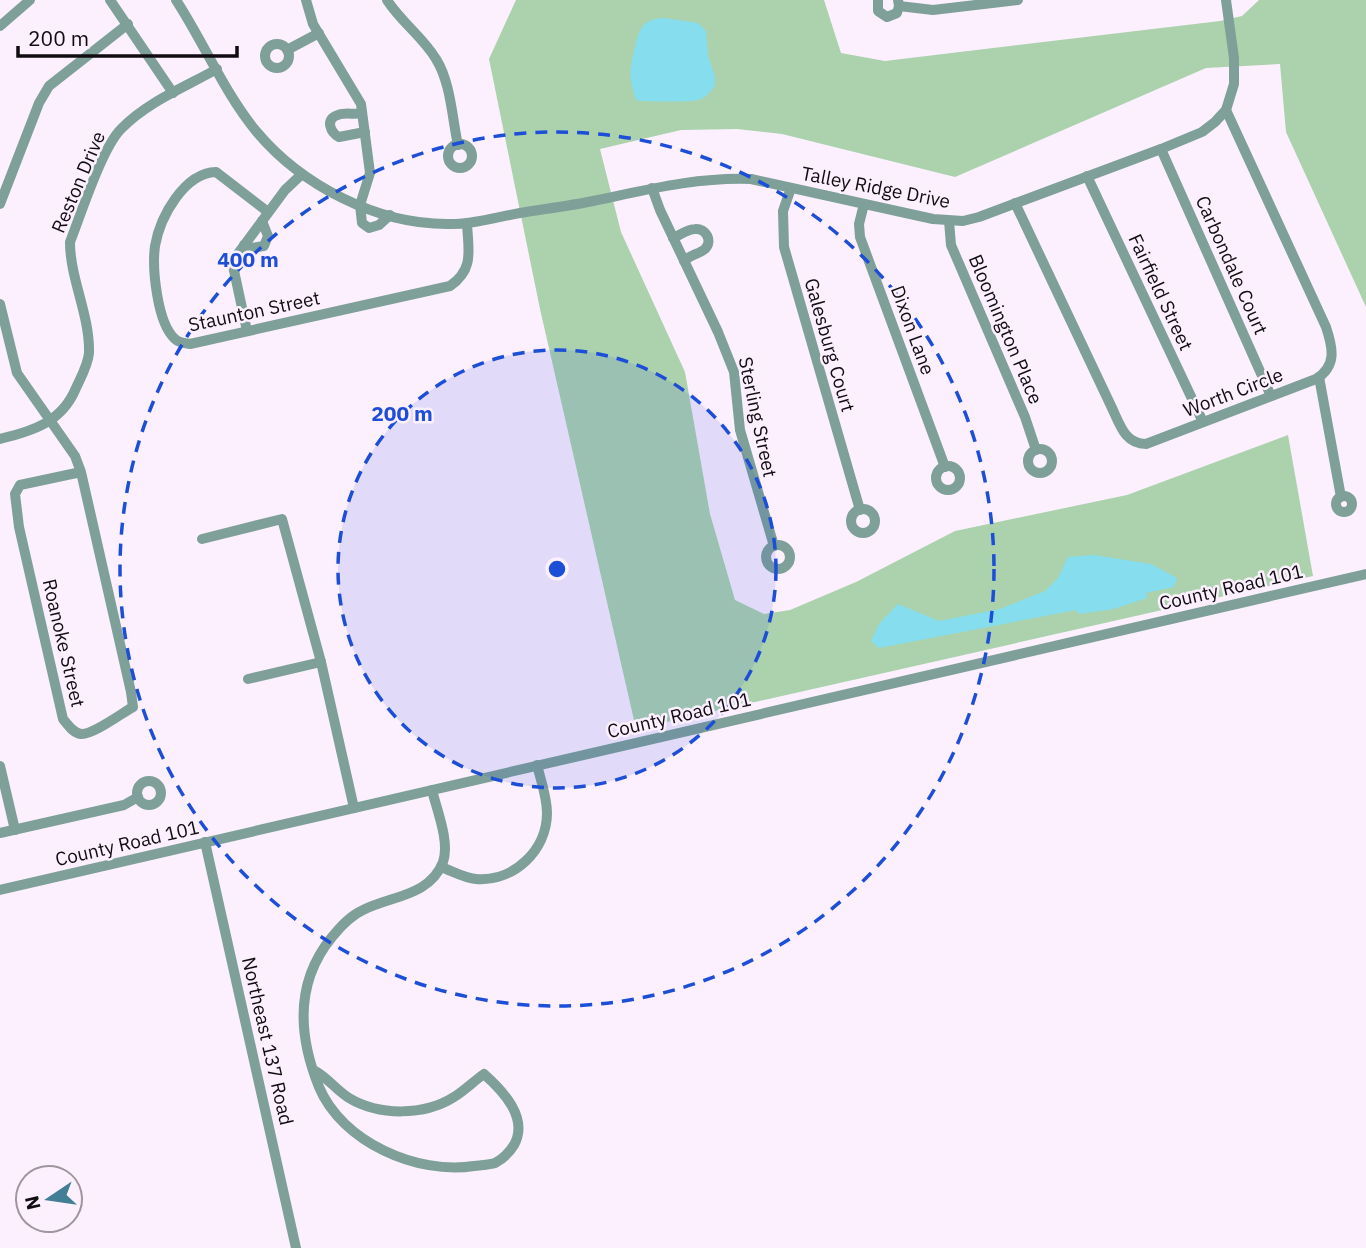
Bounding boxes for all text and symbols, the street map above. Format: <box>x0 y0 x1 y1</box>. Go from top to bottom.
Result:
scale bar <box>18 14 236 58</box>
text: 200 m <box>28 24 89 52</box>
street label: Reston Drive <box>46 128 110 236</box>
street label: Talley Ridge Drive <box>800 161 952 213</box>
street label: Carbondale Court <box>1191 192 1273 338</box>
street label: Fairfield Street <box>1124 230 1198 354</box>
text: 400 m <box>217 245 279 273</box>
street label: Bloomington Place <box>964 251 1048 407</box>
street label: Galesburg Court <box>799 275 861 415</box>
street label: Dixon Lane <box>886 282 940 378</box>
street label: Staunton Street <box>186 285 322 337</box>
street label: Sterling Street <box>734 355 782 479</box>
street label: Worth Circle <box>1180 362 1286 422</box>
text: 200 m <box>371 399 433 427</box>
centre of rings <box>545 557 569 581</box>
street label: County Road 101 <box>1157 559 1305 615</box>
street label: Roanoke Street <box>38 577 90 709</box>
street label: County Road 101 <box>605 687 753 743</box>
street label: County Road 101 <box>53 815 201 871</box>
street label: Northeast 137 Road <box>237 955 299 1127</box>
north arrow <box>14 1164 84 1234</box>
text: N <box>19 1193 46 1212</box>

